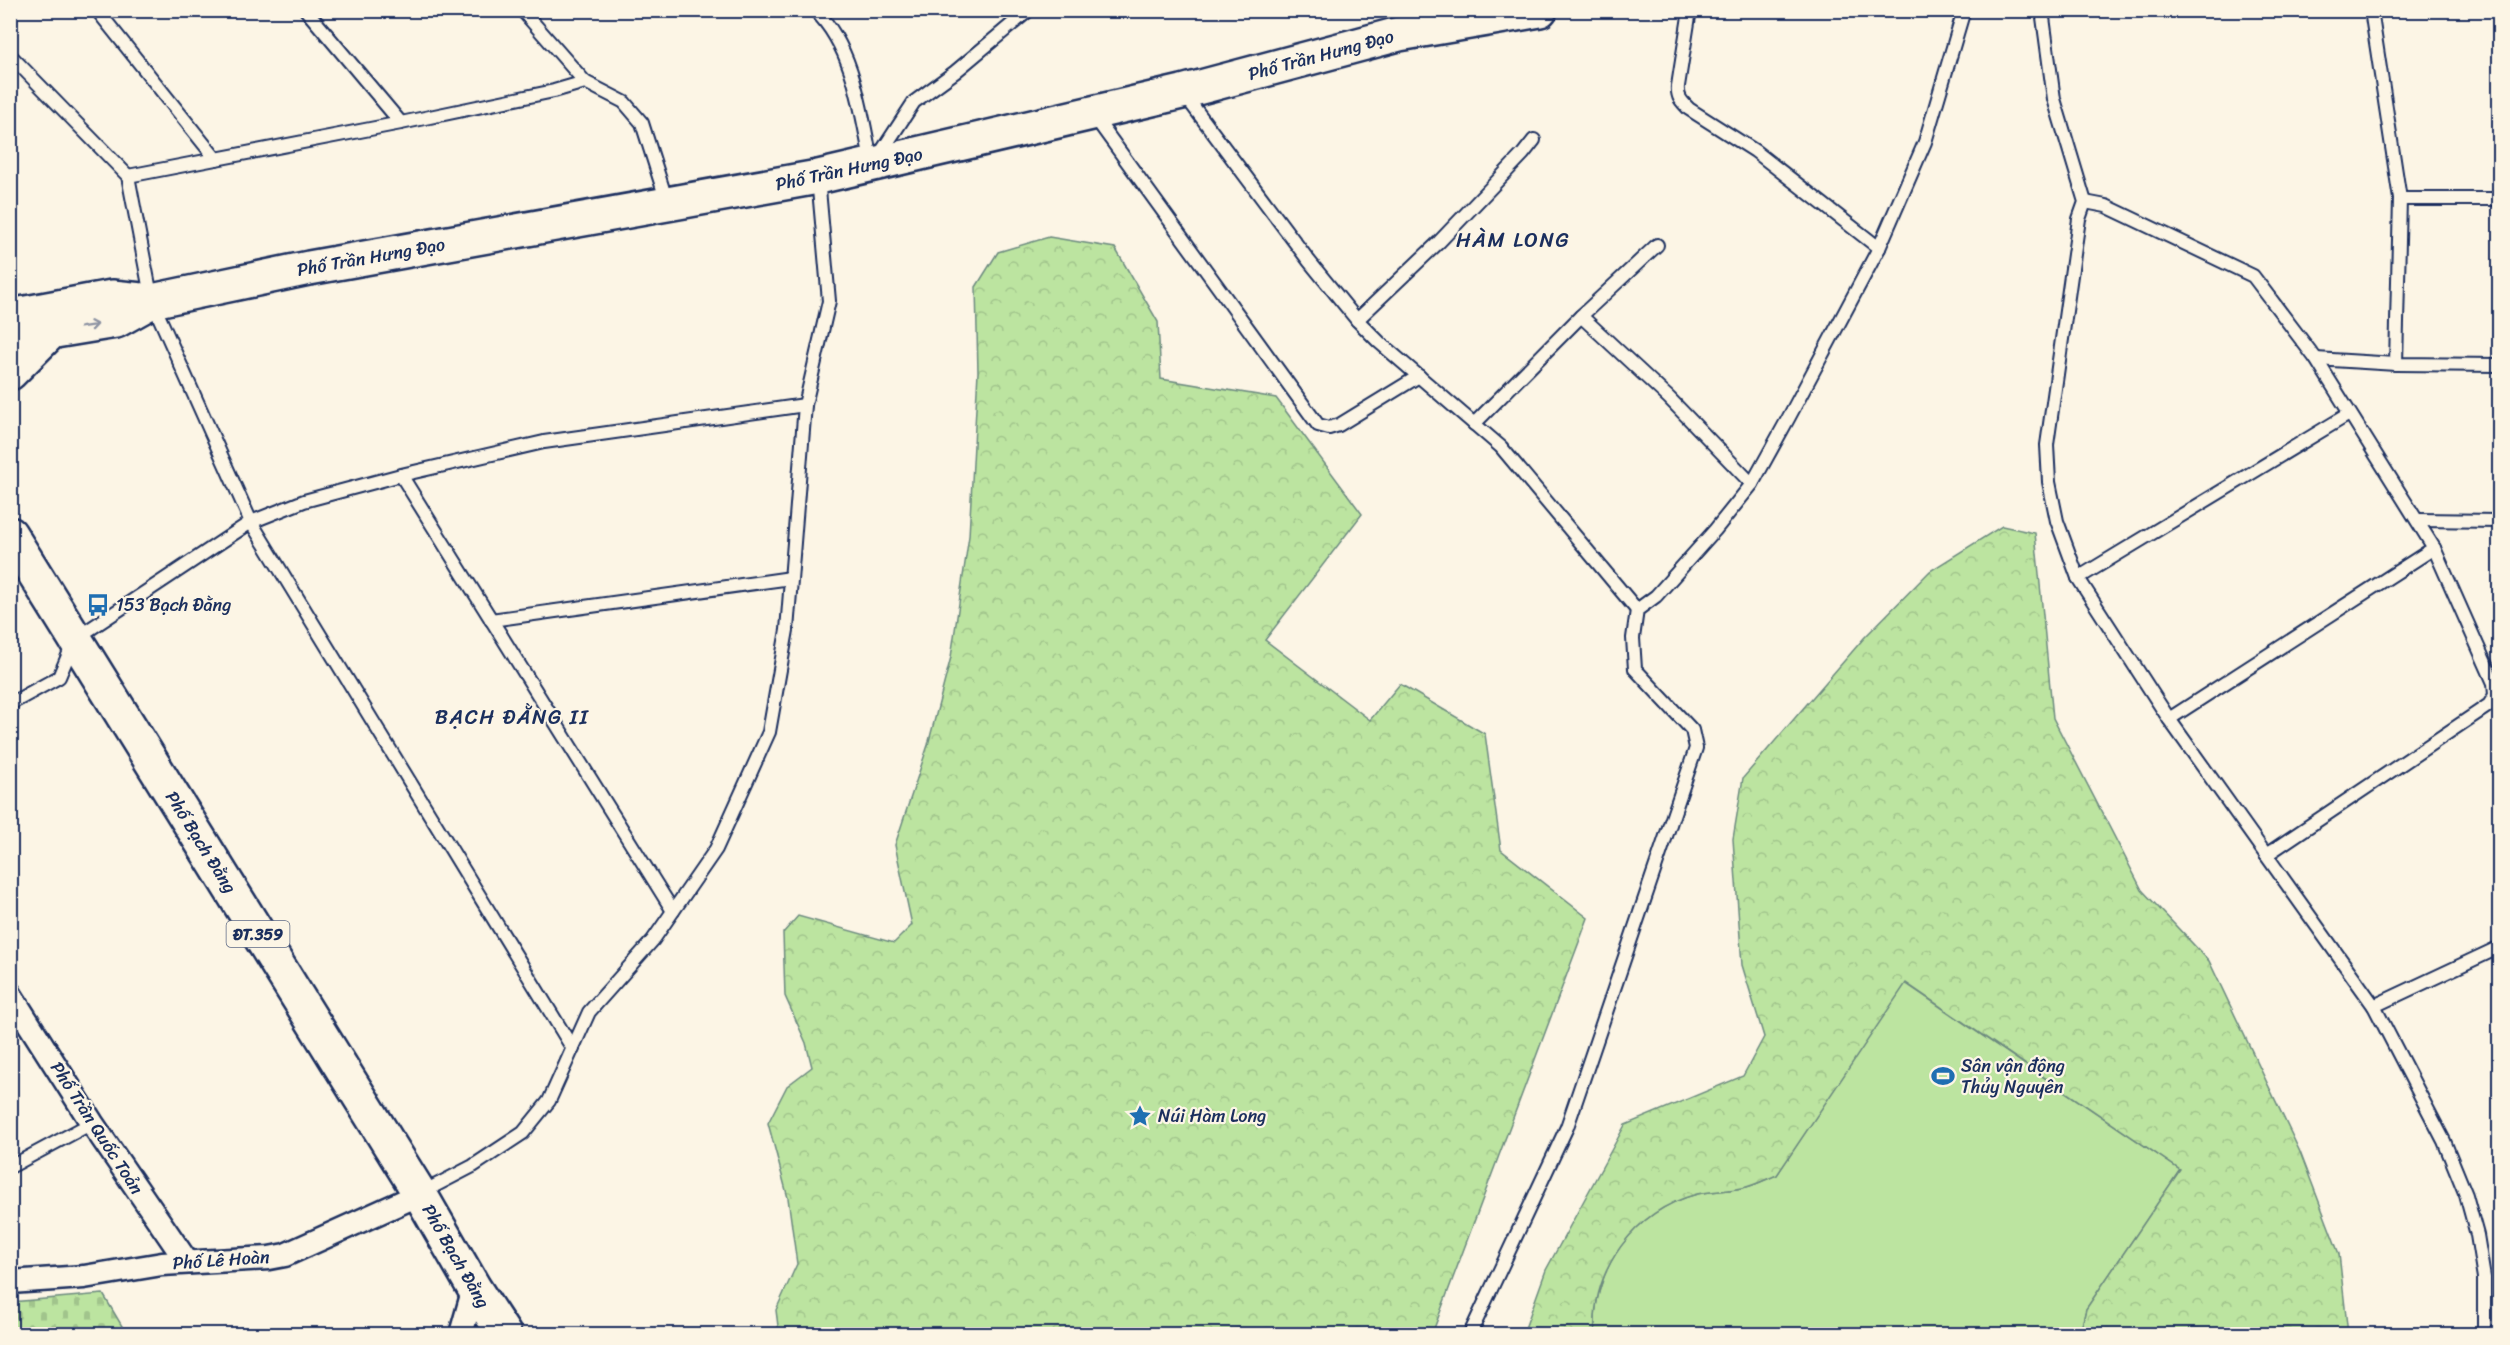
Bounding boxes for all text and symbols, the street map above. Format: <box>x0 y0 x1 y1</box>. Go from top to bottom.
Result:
street label: Phố Trần Hưng Đạo <box>1245 20 1397 90</box>
street label: Phố Trần Hưng Đạo <box>772 138 926 200</box>
district label: HÀM LONG <box>1456 221 1570 259</box>
street label: Phố Trần Hưng Đạo <box>294 228 448 286</box>
one-way arrow <box>79 320 98 331</box>
place label: 153 Bạch Đằng <box>116 589 231 621</box>
bus stop icon: 153 Bạch Đằng <box>85 592 111 618</box>
district label: BẠCH ĐẰNG II <box>435 698 589 736</box>
street label: Phố Bạch Đằng <box>157 784 245 900</box>
road number: ĐT.359 <box>226 921 290 947</box>
place label: Sân vận động Thủy Nguyên <box>1961 1050 2065 1103</box>
street label: Phố Trần Quốc Toản <box>42 1055 152 1201</box>
sports icon: Sân vận động Thủy Nguyên <box>1930 1063 1956 1089</box>
place label: Núi Hàm Long <box>1158 1100 1266 1132</box>
place icon: Núi Hàm Long <box>1127 1103 1153 1129</box>
street label: Phố Bạch Đằng <box>413 1198 499 1314</box>
street label: Phố Lê Hoàn <box>171 1241 271 1279</box>

